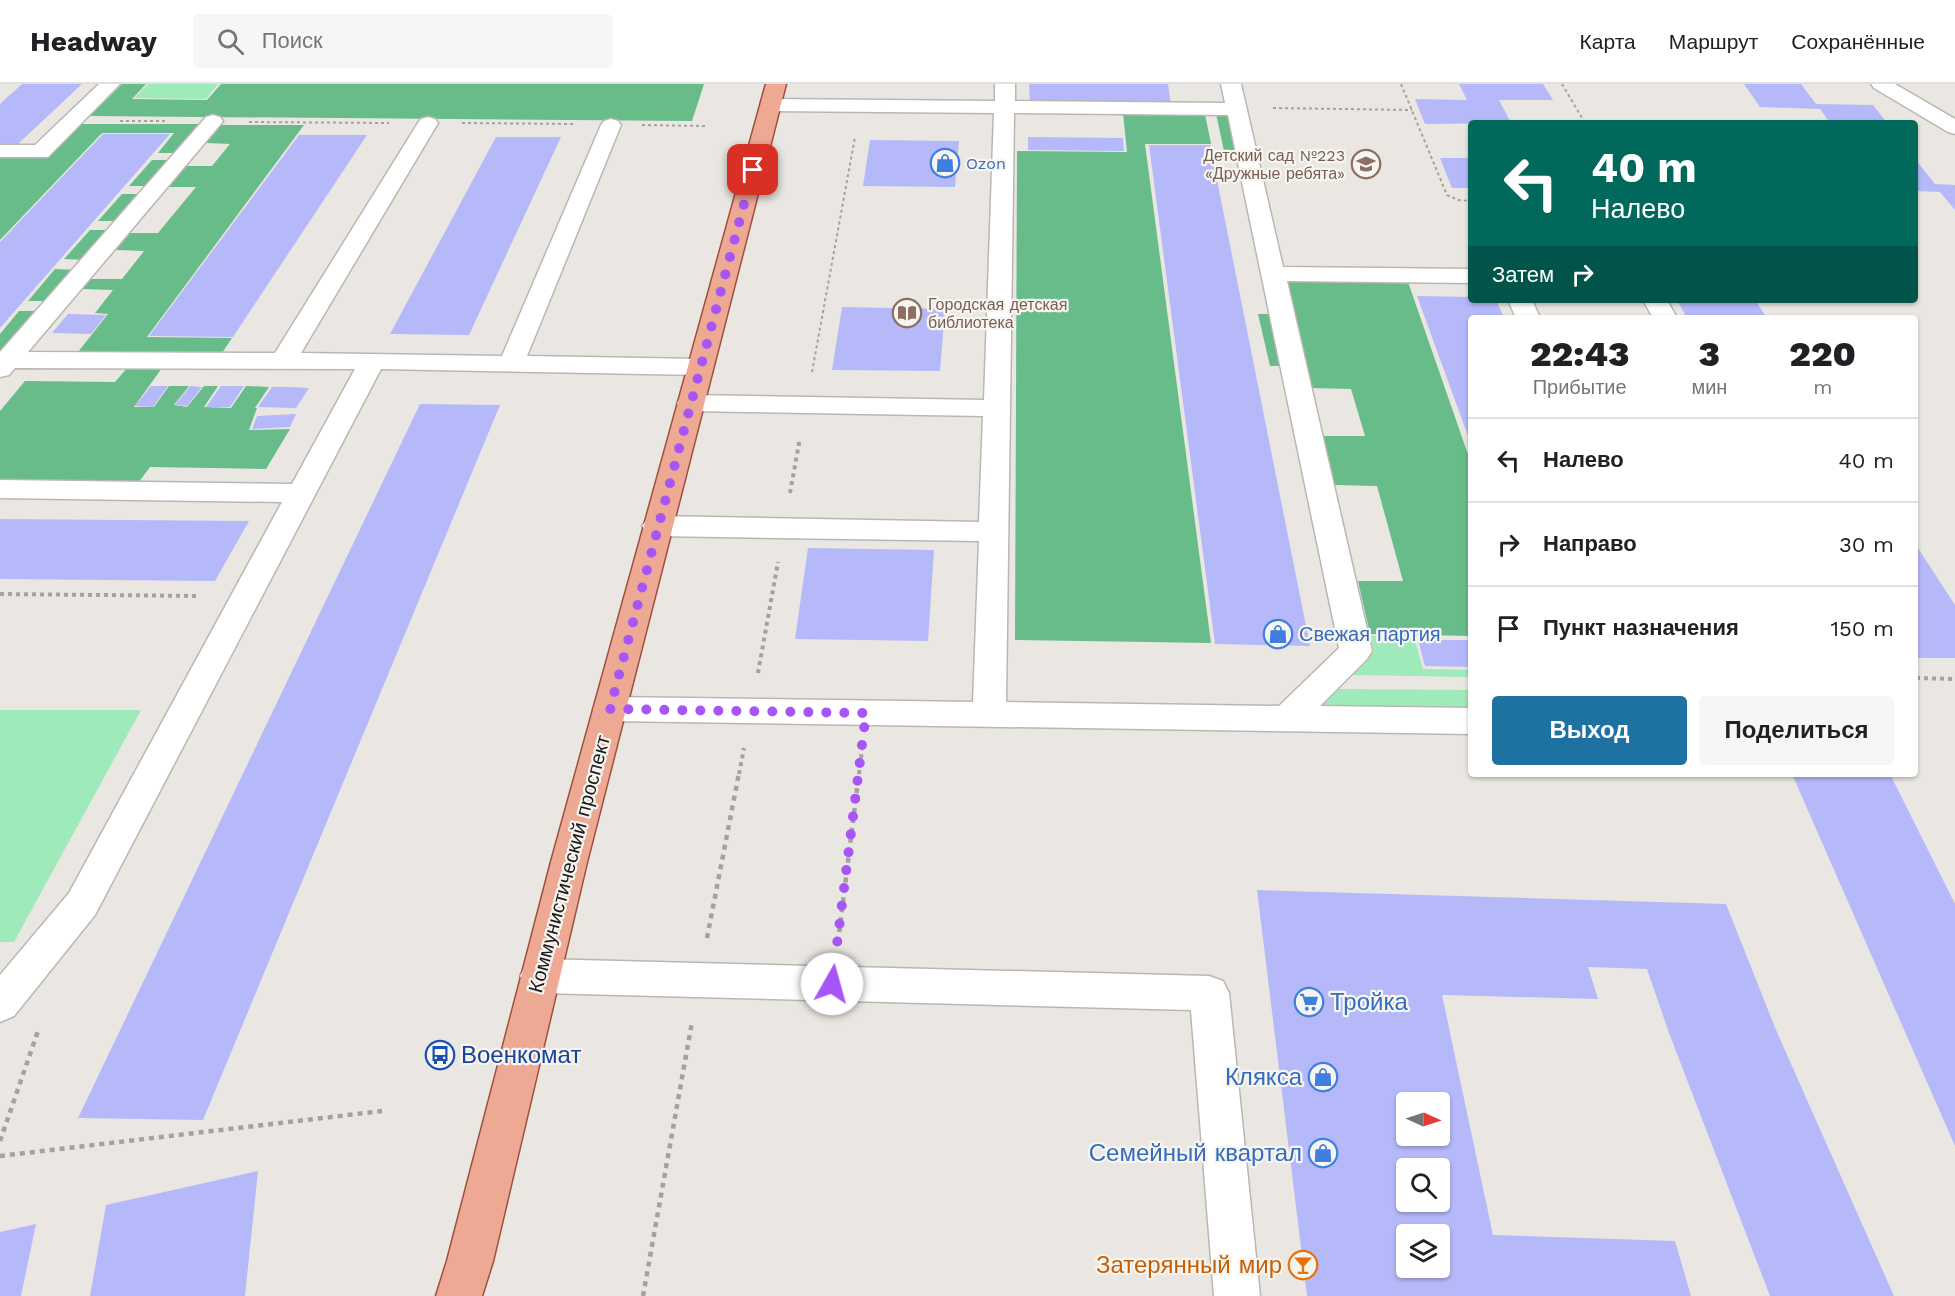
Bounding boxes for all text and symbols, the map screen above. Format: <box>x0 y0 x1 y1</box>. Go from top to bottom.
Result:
search box <box>193 14 613 68</box>
text: Headway <box>30 25 157 58</box>
icon: search <box>214 25 247 58</box>
text: Поиск <box>262 28 323 53</box>
text: Карта <box>1580 29 1636 54</box>
text: Маршрут <box>1669 29 1758 54</box>
text: Сохранённые <box>1791 29 1925 54</box>
text: 40 m <box>1591 143 1697 192</box>
pin <box>727 144 778 195</box>
icon: left <box>1492 144 1570 222</box>
place label: Детский сад №223 «Дружные ребята» <box>1203 146 1345 183</box>
shop icon: Ozon <box>929 147 961 179</box>
school or university icon: Детский сад №223 «Дружные ребята» <box>1350 148 1382 180</box>
icon: arrive <box>736 153 769 186</box>
place label: Ozon <box>966 154 1006 173</box>
text: Налево <box>1591 193 1685 225</box>
icon: right <box>1566 258 1599 291</box>
text: Затем <box>1492 262 1554 287</box>
place label: Городская детская библиотека <box>928 295 1067 332</box>
library icon: Городская детская библиотека <box>891 297 923 329</box>
text: 22:43 <box>1530 333 1629 375</box>
text: 3 <box>1699 333 1720 375</box>
text: 220 <box>1789 333 1856 375</box>
text: Прибытие <box>1533 375 1627 399</box>
text: мин <box>1691 375 1727 399</box>
text: m <box>1813 375 1832 399</box>
icon: left <box>1492 444 1525 477</box>
text: Налево <box>1543 447 1624 472</box>
text: 40 m <box>1838 448 1894 473</box>
icon: right <box>1492 528 1525 561</box>
text: Направо <box>1543 531 1637 556</box>
text: 30 m <box>1839 532 1894 557</box>
icon: arrive <box>1492 612 1525 645</box>
text: Пункт назначения <box>1543 615 1739 640</box>
text: 150 m <box>1830 616 1894 641</box>
shop icon: Свежая партия <box>1262 618 1294 650</box>
place label: Свежая партия <box>1299 622 1441 646</box>
button: Выход <box>1492 696 1687 765</box>
button: Поделиться <box>1699 696 1894 765</box>
street label: Коммунистический проспект <box>523 733 615 995</box>
position arrow <box>800 952 864 1016</box>
supermarket icon: Тройка <box>1293 986 1325 1018</box>
place label: Тройка <box>1330 988 1408 1016</box>
bus stop icon: Военкомат <box>424 1039 456 1071</box>
place label: Военкомат <box>461 1041 581 1069</box>
shop icon: Клякса <box>1307 1061 1339 1093</box>
place label: Клякса <box>1225 1063 1303 1091</box>
north arrow <box>1396 1092 1450 1146</box>
map controls <box>1396 1092 1450 1278</box>
shop icon: Семейный квартал <box>1307 1137 1339 1169</box>
place label: Семейный квартал <box>1089 1139 1302 1167</box>
button: search <box>1396 1158 1450 1212</box>
button: layers <box>1396 1224 1450 1278</box>
bar icon: Затерянный мир <box>1287 1249 1319 1281</box>
place label: Затерянный мир <box>1096 1251 1282 1279</box>

